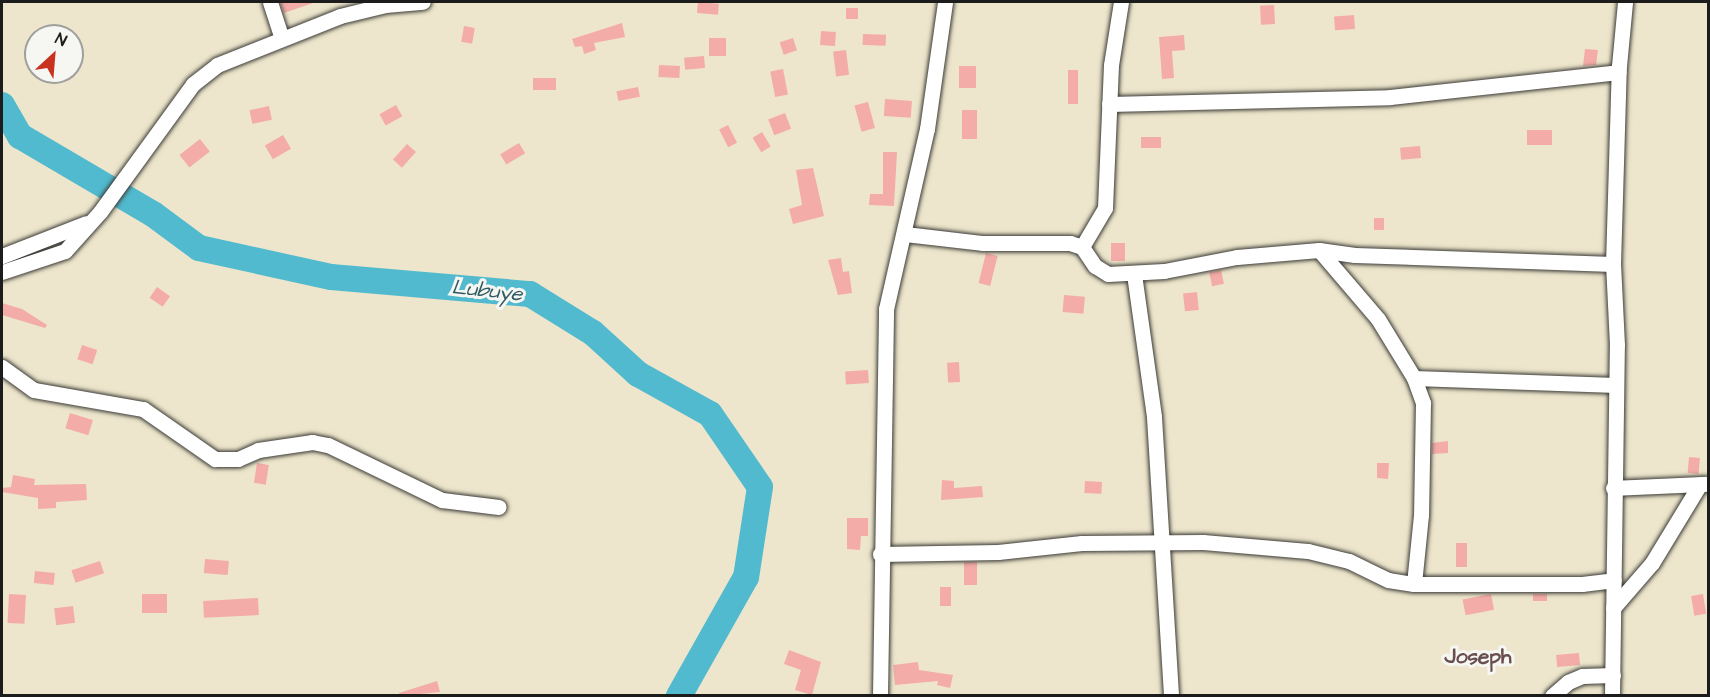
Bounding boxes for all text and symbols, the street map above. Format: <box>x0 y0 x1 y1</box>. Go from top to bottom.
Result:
north arrow <box>24 24 84 84</box>
text: N <box>52 28 70 52</box>
water label: Lubuye <box>451 275 523 307</box>
district label: Joseph <box>1445 644 1511 670</box>

